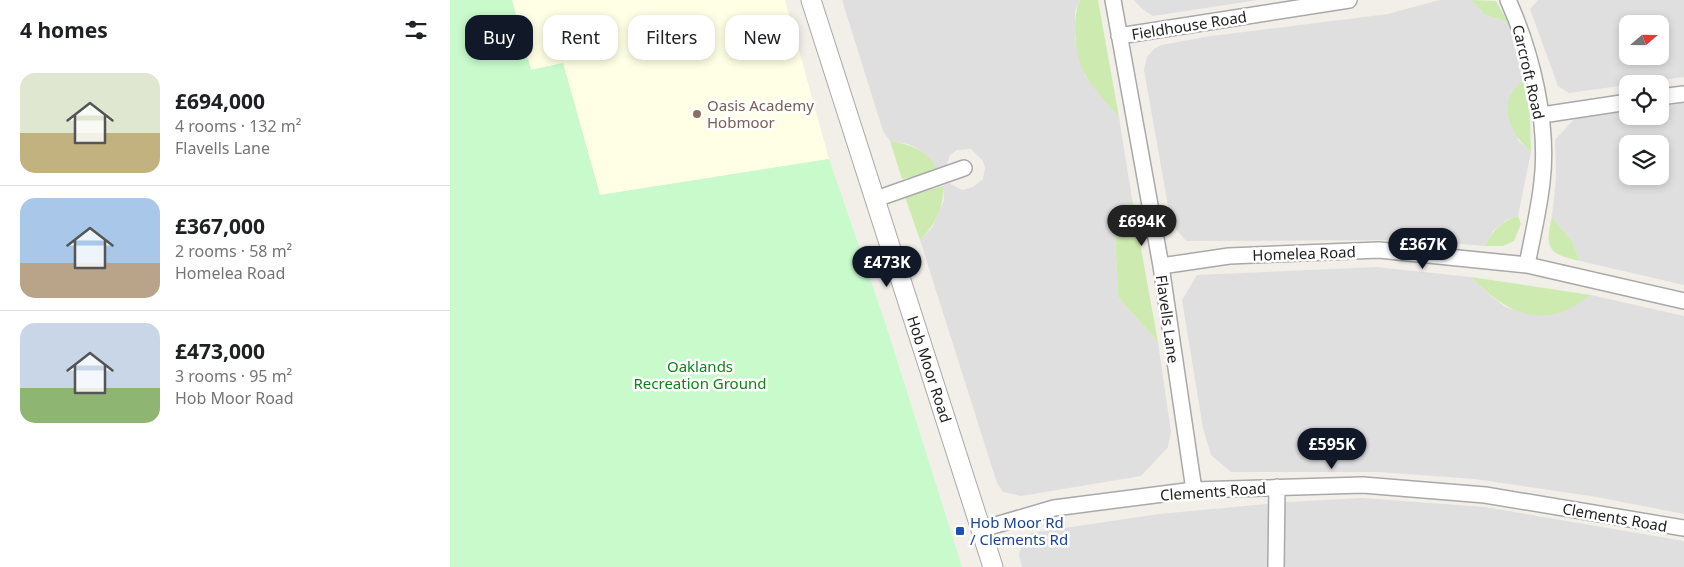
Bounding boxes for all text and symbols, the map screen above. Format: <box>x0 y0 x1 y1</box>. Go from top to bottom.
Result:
street label: Fieldhouse Road <box>1130 6 1248 44</box>
chip: Buy <box>465 15 533 60</box>
chip: Rent <box>543 15 618 60</box>
chip: Filters <box>628 15 715 60</box>
chip: New <box>725 15 799 60</box>
north arrow <box>1619 15 1669 65</box>
map controls <box>1619 15 1669 185</box>
text: 4 homes <box>20 16 108 44</box>
icon: filters <box>402 16 430 44</box>
street label: Carcroft Road <box>1508 23 1550 121</box>
button: locate <box>1619 75 1669 125</box>
text: £694,000 <box>175 87 265 115</box>
icon: home <box>60 93 120 153</box>
place label: Oasis Academy Hobmoor <box>707 95 814 132</box>
marker: Oasis Academy Hobmoor <box>691 108 703 120</box>
text: 4 rooms · 132 m² <box>175 115 301 137</box>
button: layers <box>1619 135 1669 185</box>
text: Flavells Lane <box>175 137 270 159</box>
pin: £694K <box>1107 204 1177 247</box>
text: £694K <box>1118 210 1166 232</box>
text: £367,000 <box>175 212 265 240</box>
icon: home <box>60 218 120 278</box>
pin: £367K <box>1388 228 1458 270</box>
text: £367K <box>1399 233 1447 255</box>
text: 2 rooms · 58 m² <box>175 240 292 262</box>
street label: Homelea Road <box>1252 241 1356 265</box>
pin: £473K <box>852 246 922 288</box>
text: £473K <box>863 251 911 273</box>
text: Homelea Road <box>175 262 285 284</box>
street label: Flavells Lane <box>1152 274 1184 364</box>
street label: Hob Moor Road <box>903 313 957 425</box>
text: £473,000 <box>175 337 265 365</box>
icon: home <box>60 343 120 403</box>
park label: Oaklands Recreation Ground <box>634 356 766 393</box>
text: 3 rooms · 95 m² <box>175 365 292 387</box>
text: Hob Moor Road <box>175 387 294 409</box>
pin: £595K <box>1297 428 1367 470</box>
text: £595K <box>1308 433 1356 455</box>
street label: Clements Road <box>1159 477 1267 505</box>
street label: Clements Road <box>1561 498 1669 536</box>
place label: Hob Moor Rd / Clements Rd <box>970 512 1068 549</box>
marker: Hob Moor Rd / Clements Rd <box>954 525 966 537</box>

